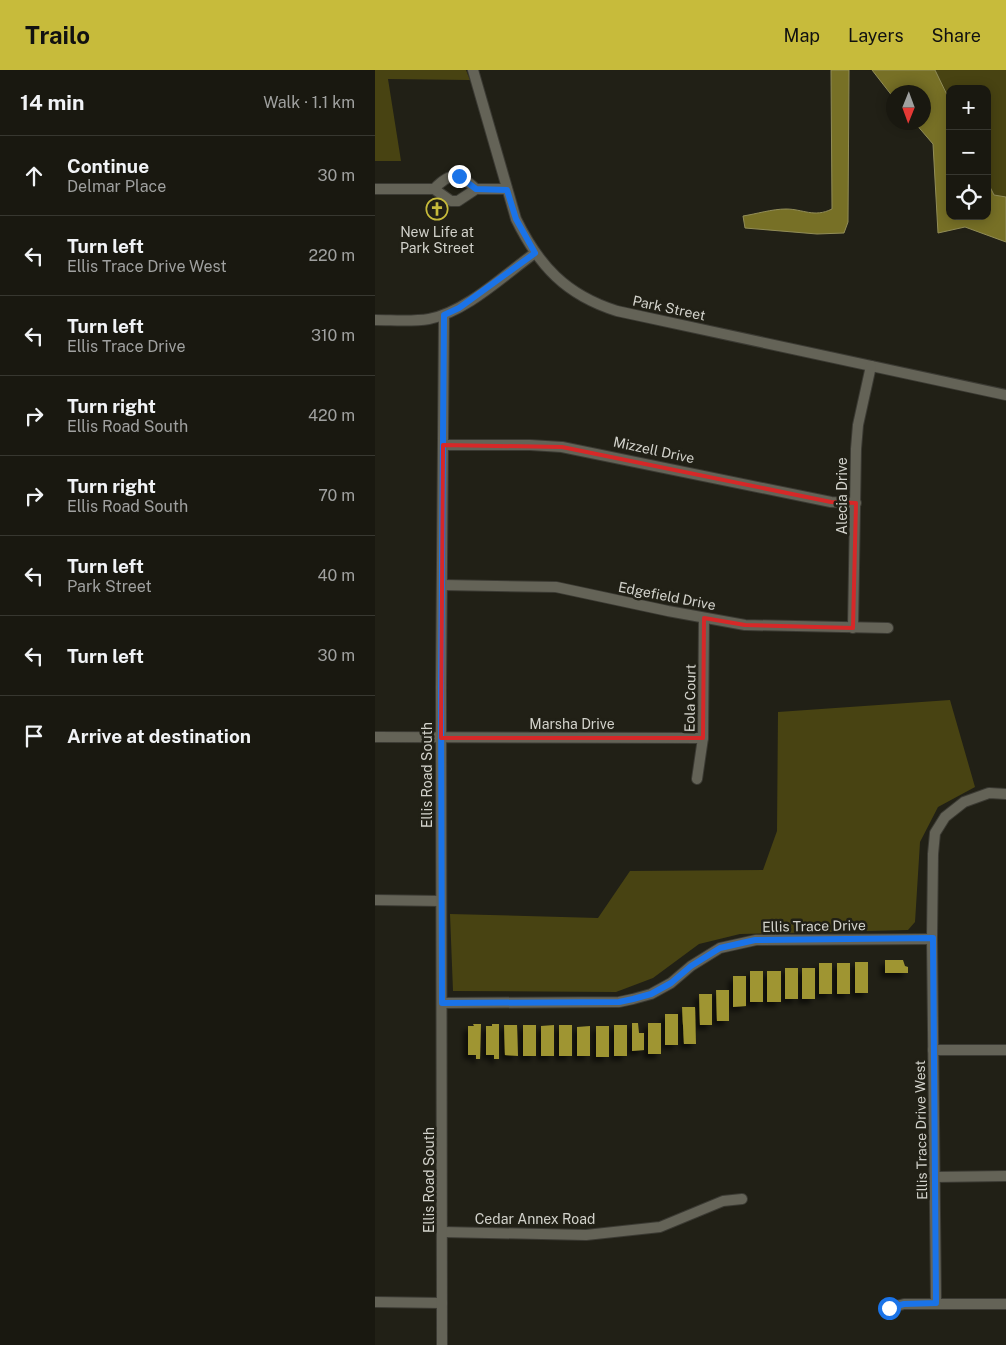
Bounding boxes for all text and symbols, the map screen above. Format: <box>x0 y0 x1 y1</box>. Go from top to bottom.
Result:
text: Trailo <box>25 21 90 49</box>
text: Map <box>784 25 820 46</box>
text: Layers <box>848 25 904 46</box>
text: Share <box>932 25 981 46</box>
north arrow <box>886 85 931 130</box>
map controls <box>946 85 991 220</box>
button: + <box>946 85 991 130</box>
text: 14 min <box>20 90 84 115</box>
text: Walk · 1.1 km <box>263 93 355 112</box>
button: − <box>946 130 991 175</box>
text: Continue <box>67 155 149 177</box>
icon: ahead <box>20 162 48 190</box>
route end <box>448 165 471 188</box>
text: 30 m <box>318 166 355 185</box>
button: locate <box>946 175 991 220</box>
text: Delmar Place <box>67 177 166 196</box>
church icon: New Life at Park Street <box>425 197 449 221</box>
place label: New Life at Park Street <box>400 224 474 256</box>
text: Turn left <box>67 235 144 257</box>
icon: left <box>20 242 48 270</box>
text: 220 m <box>308 246 355 265</box>
text: Ellis Trace Drive West <box>67 257 227 276</box>
street label: Park Street <box>631 292 707 324</box>
text: Turn left <box>67 315 144 337</box>
icon: left <box>20 322 48 350</box>
text: 310 m <box>311 326 355 345</box>
text: Ellis Trace Drive <box>67 337 186 356</box>
text: Turn right <box>67 395 156 417</box>
icon: right <box>20 402 48 430</box>
text: 420 m <box>308 406 355 425</box>
text: Ellis Road South <box>67 417 188 436</box>
street label: Mizzell Drive <box>612 434 696 466</box>
street label: Alecia Drive <box>834 457 850 535</box>
text: Turn right <box>67 475 156 497</box>
icon: right <box>20 482 48 510</box>
text: 70 m <box>318 486 355 505</box>
text: Ellis Road South <box>67 497 188 516</box>
text: Turn left <box>67 555 144 577</box>
icon: left <box>20 562 48 590</box>
text: 40 m <box>317 566 355 585</box>
text: Park Street <box>67 577 152 596</box>
street label: Edgefield Drive <box>617 579 717 613</box>
icon: left <box>20 642 48 670</box>
text: Turn left <box>67 645 144 667</box>
text: 30 m <box>318 646 355 665</box>
street label: Eola Court <box>681 664 699 732</box>
street label: Marsha Drive <box>529 716 615 732</box>
icon: arrive <box>20 722 48 750</box>
street label: Ellis Road South <box>419 722 435 828</box>
text: Arrive at destination <box>67 725 251 747</box>
street label: Ellis Trace Drive <box>762 917 866 935</box>
street label: Ellis Trace Drive West <box>912 1060 930 1200</box>
street label: Ellis Road South <box>421 1127 437 1233</box>
street label: Cedar Annex Road <box>475 1211 595 1227</box>
route start <box>878 1297 901 1320</box>

